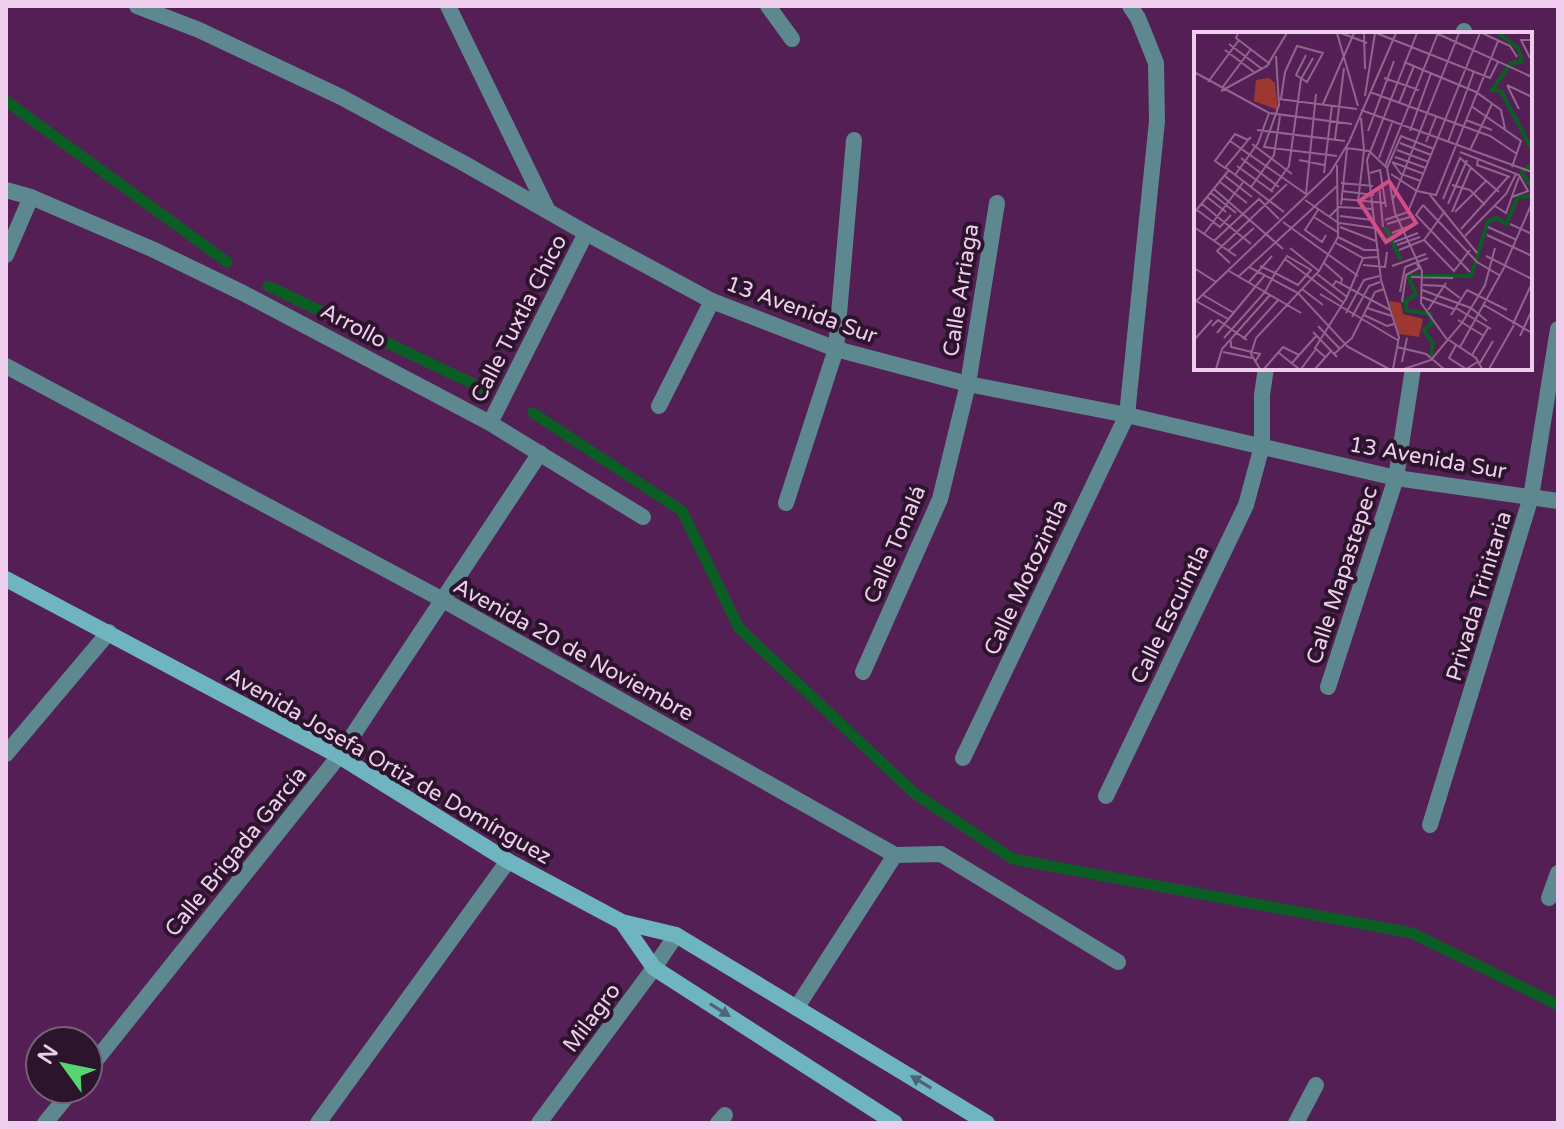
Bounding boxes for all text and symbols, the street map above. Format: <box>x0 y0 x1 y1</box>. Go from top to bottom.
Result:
inset map <box>1194 32 1532 370</box>
street label: Calle Arriaga <box>938 222 984 358</box>
street label: Calle Tuxtla Chico <box>465 230 572 407</box>
street label: 13 Avenida Sur <box>723 271 881 350</box>
street label: Arrollo <box>316 298 391 354</box>
street label: 13 Avenida Sur <box>1347 431 1509 485</box>
street label: Calle Tonalá <box>858 481 931 607</box>
street label: Calle Mapastepec <box>1301 483 1383 668</box>
street label: Calle Motozintla <box>979 496 1073 659</box>
street label: Privada Trinitaria <box>1441 508 1517 684</box>
street label: Calle Escuintla <box>1125 541 1215 688</box>
street label: Avenida 20 de Noviembre <box>449 573 698 727</box>
street label: Avenida Josefa Ortiz de Domínguez <box>221 662 556 870</box>
street label: Calle Brigada García <box>159 762 312 942</box>
street label: Milagro <box>557 978 626 1057</box>
one-way arrow <box>710 1003 731 1018</box>
north arrow <box>24 1025 104 1105</box>
text: N <box>32 1040 64 1069</box>
one-way arrow <box>910 1076 932 1090</box>

